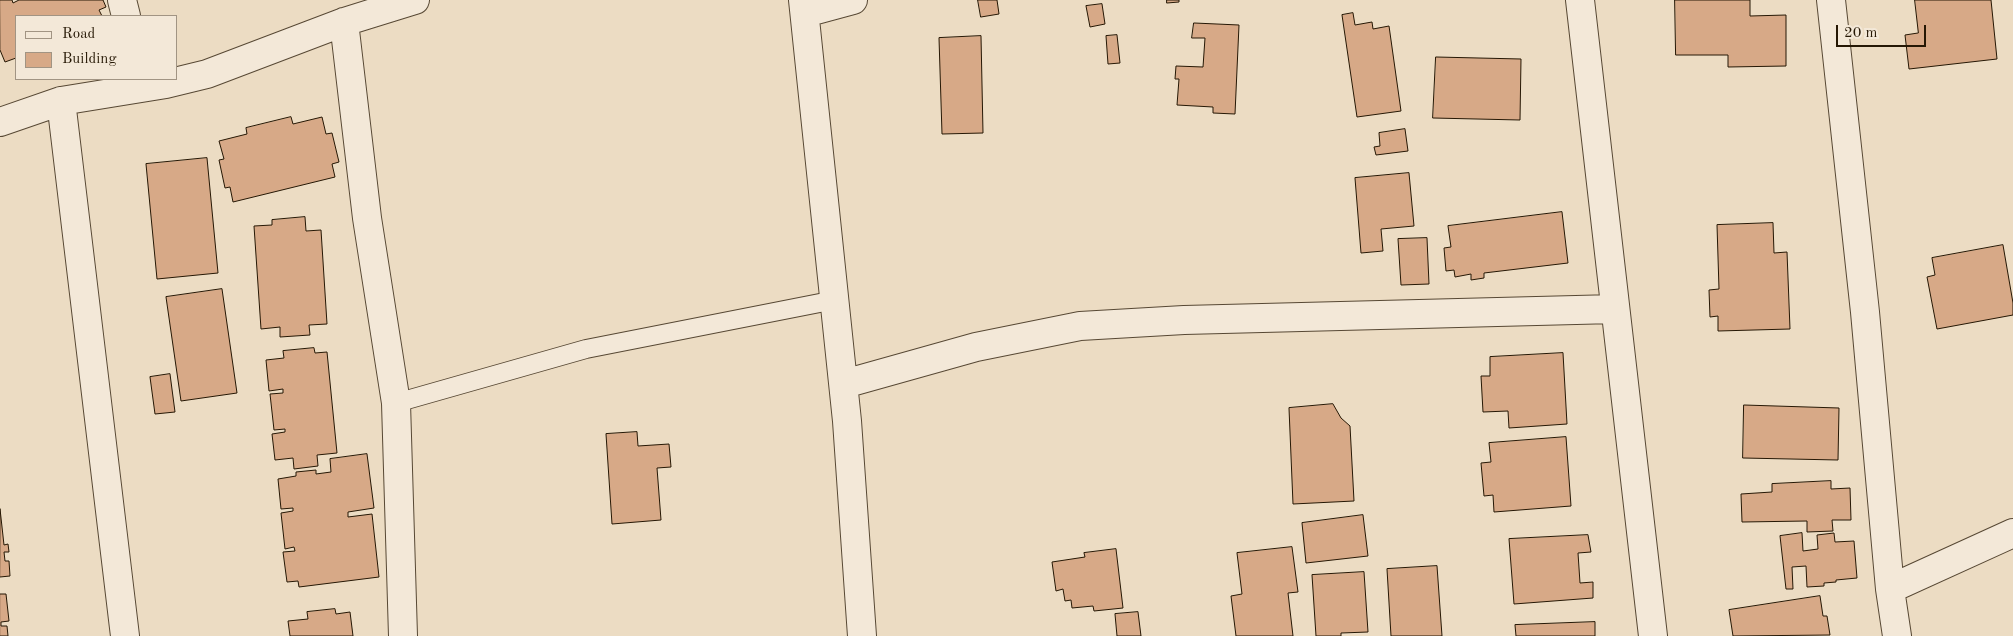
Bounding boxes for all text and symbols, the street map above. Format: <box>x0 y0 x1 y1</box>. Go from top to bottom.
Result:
legend <box>15 15 178 80</box>
scale bar <box>1838 15 1928 47</box>
text: 20 m <box>1844 26 1878 41</box>
text: Road <box>62 27 95 42</box>
text: Building <box>62 52 117 67</box>

